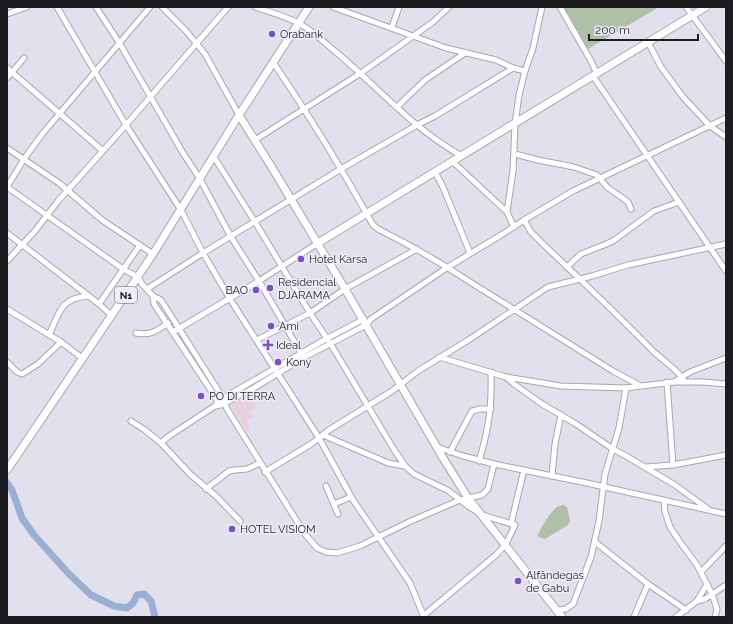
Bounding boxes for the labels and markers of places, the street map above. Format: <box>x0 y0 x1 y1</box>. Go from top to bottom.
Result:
place label: Orabank <box>280 28 323 41</box>
marker: Orabank <box>267 29 277 39</box>
place label: Hotel Karsa <box>309 253 367 266</box>
marker: Hotel Karsa <box>296 254 306 264</box>
place label: Residencial DJARAMA <box>278 276 336 302</box>
marker: Residencial DJARAMA <box>265 283 275 293</box>
place label: BAO <box>225 284 248 297</box>
marker: BAO <box>251 285 261 295</box>
place label: Ami <box>279 320 299 333</box>
marker: Ami <box>266 321 276 331</box>
place label: Ideal <box>276 339 301 352</box>
marker: Ideal <box>263 340 273 350</box>
place label: Kony <box>286 356 312 369</box>
marker: Kony <box>273 357 283 367</box>
place label: PO DI TERRA <box>209 390 276 403</box>
marker: PO DI TERRA <box>196 391 206 401</box>
place label: HOTEL VISIOM <box>240 523 316 536</box>
marker: HOTEL VISIOM <box>227 524 237 534</box>
place label: Alfândegas de Gabu <box>526 569 584 595</box>
marker: Alfândegas de Gabu <box>513 576 523 586</box>

